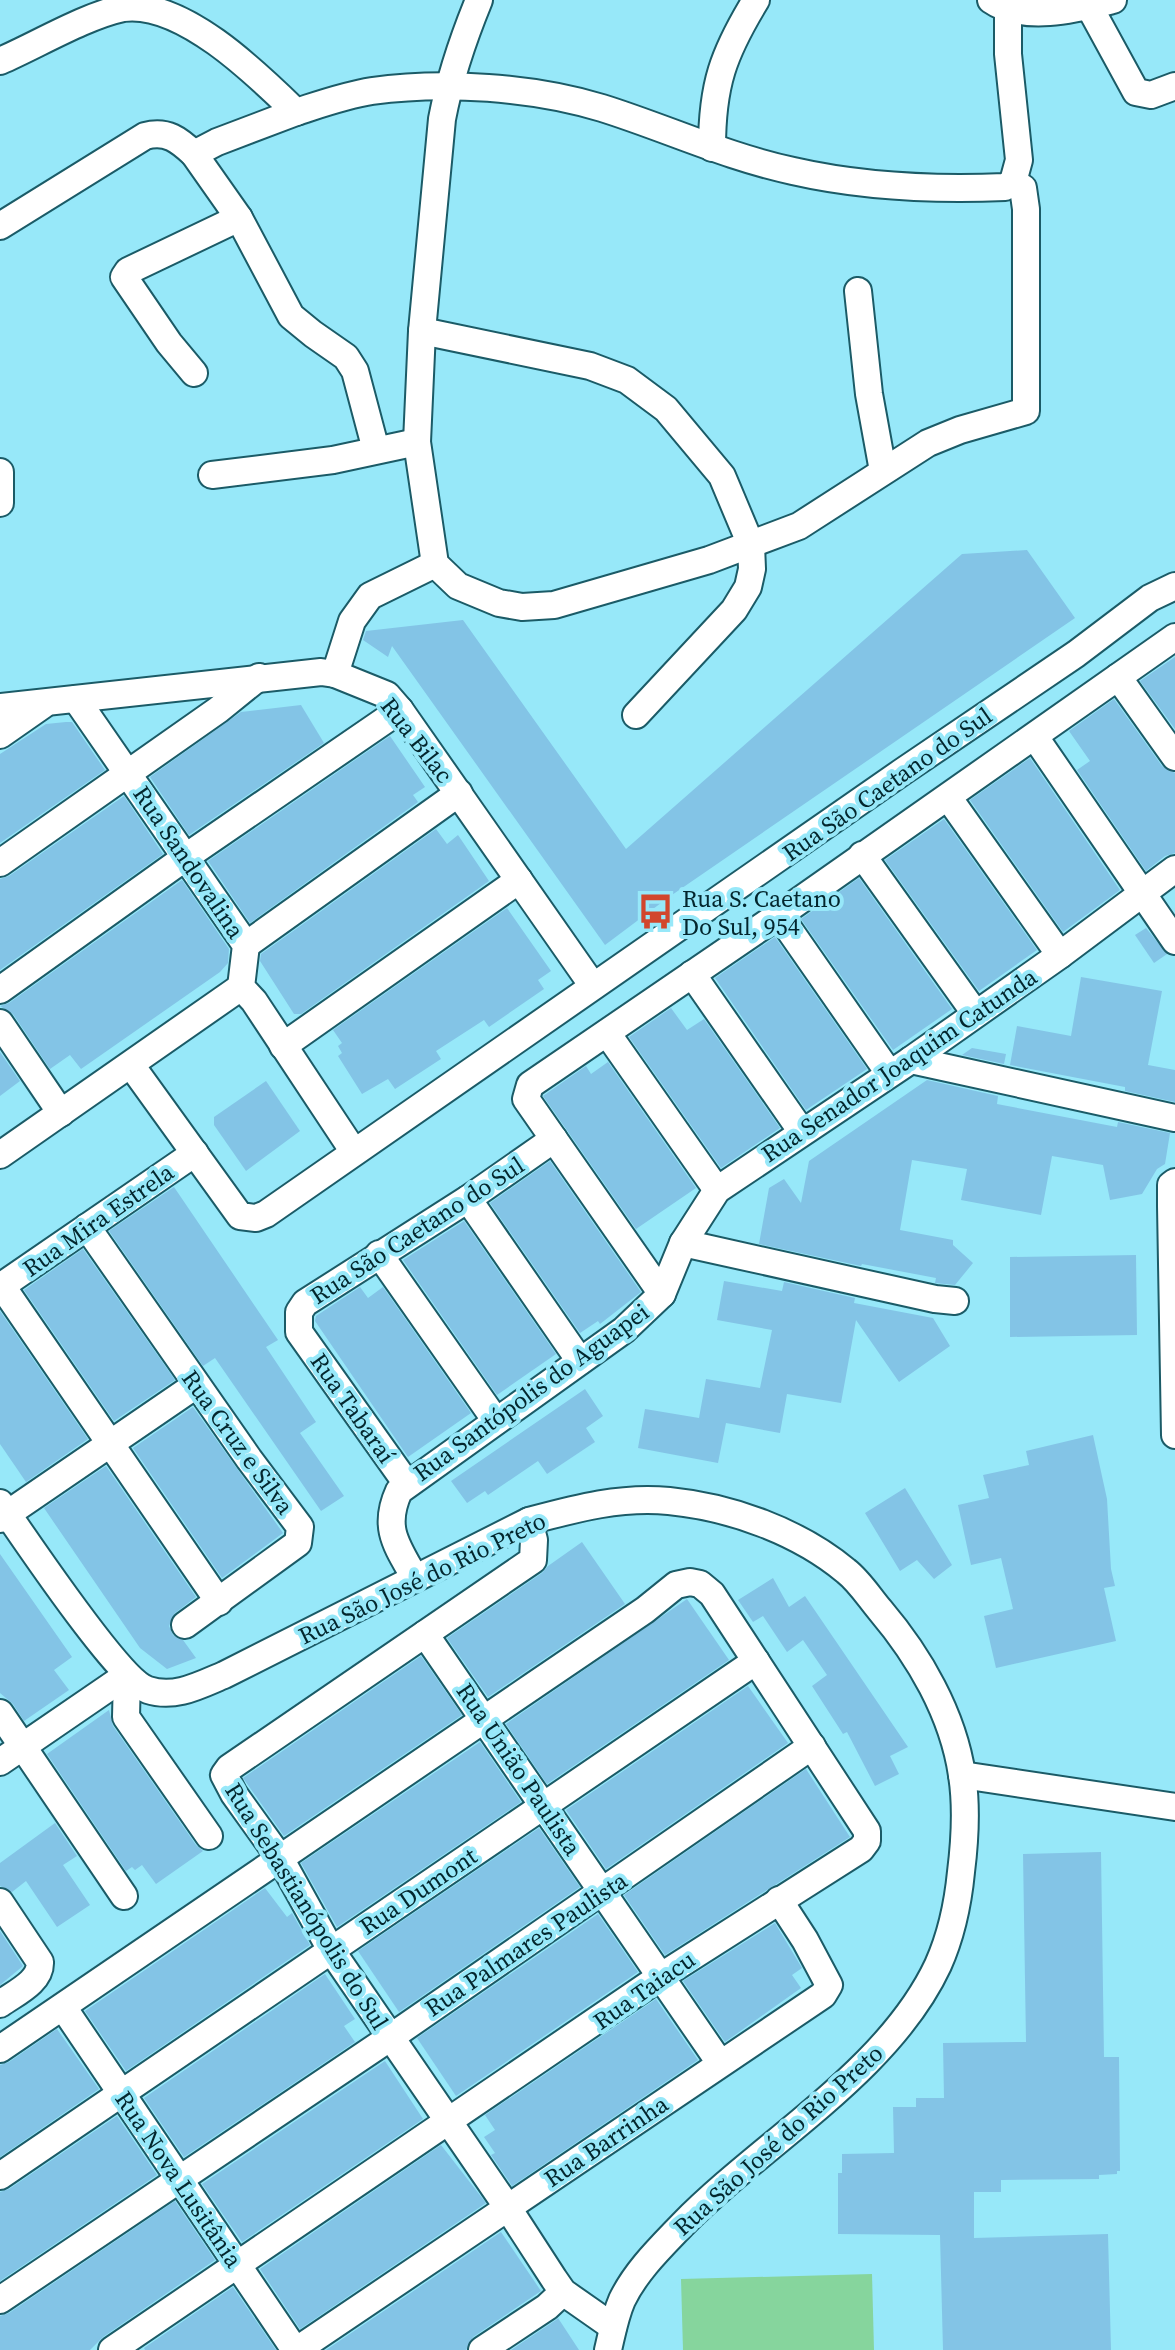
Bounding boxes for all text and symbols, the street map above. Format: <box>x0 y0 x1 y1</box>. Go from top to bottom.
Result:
street label: Rua Bilac <box>373 690 461 790</box>
street label: Rua São Caetano do Sul <box>776 699 998 869</box>
street label: Rua Sandovalina <box>126 779 253 946</box>
place label: Rua S. Caetano Do Sul, 954 <box>682 882 841 943</box>
bus stop icon: Rua S. Caetano Do Sul, 954 <box>637 893 675 931</box>
street label: Rua Senador Joaquim Catunda <box>755 960 1044 1170</box>
street label: Rua São Caetano do Sul <box>304 1148 530 1312</box>
street label: Rua Mira Estrela <box>16 1155 181 1284</box>
street label: Rua Santópolis do Aguapei <box>406 1295 656 1489</box>
street label: Rua Tabaraí <box>303 1346 403 1470</box>
street label: Rua Cruz e Silva <box>174 1363 302 1522</box>
street label: Rua São José do Rio Preto <box>293 1504 551 1652</box>
street label: Rua União Paulista <box>449 1676 589 1862</box>
street label: Rua Sebastianópolis do Sul <box>217 1776 397 2036</box>
street label: Rua Dumont <box>353 1839 483 1942</box>
street label: Rua Palmares Paulista <box>418 1863 634 2024</box>
street label: Rua Taiacu <box>586 1943 702 2037</box>
street label: Rua São José do Rio Preto <box>666 2037 890 2243</box>
street label: Rua Nova Lusitânia <box>108 2084 251 2274</box>
street label: Rua Barrinha <box>537 2087 675 2195</box>

